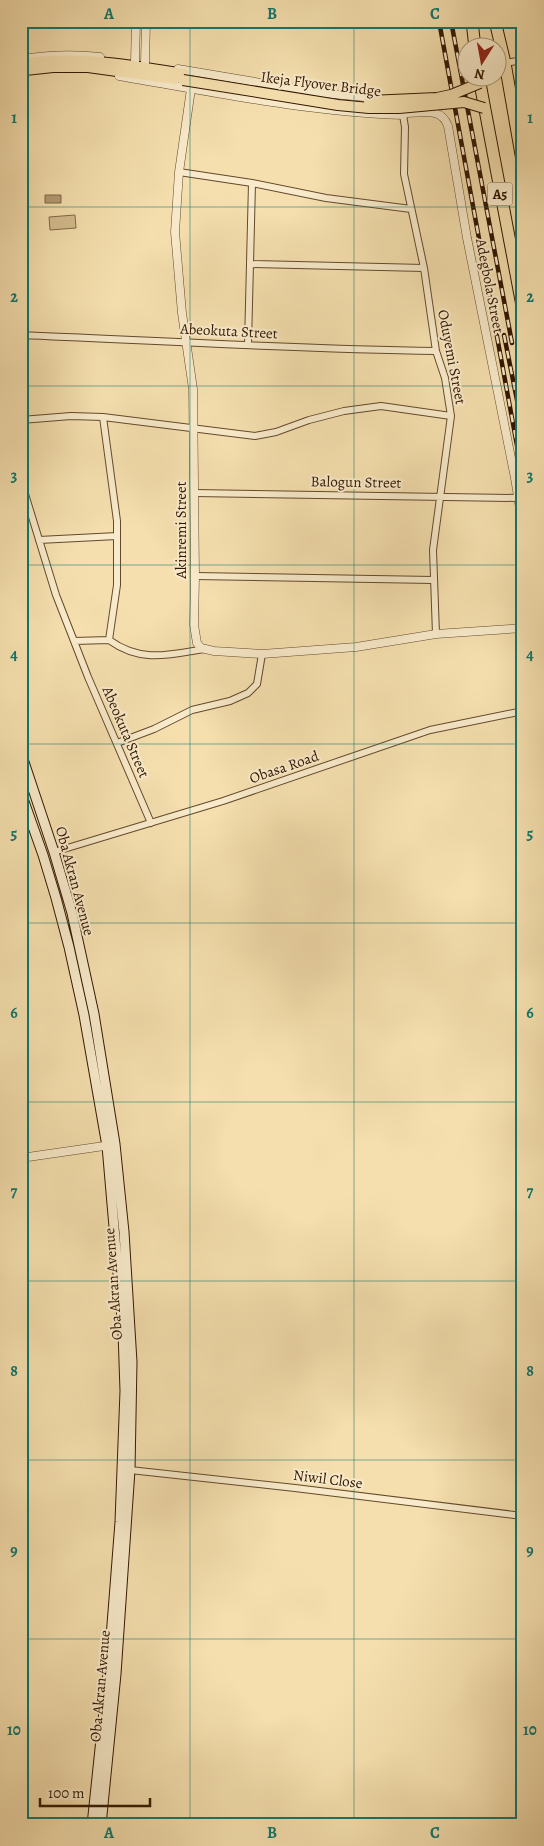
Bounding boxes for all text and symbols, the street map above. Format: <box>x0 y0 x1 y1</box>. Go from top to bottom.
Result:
text: A <box>103 3 115 25</box>
text: B <box>267 3 277 25</box>
text: C <box>430 3 440 25</box>
north arrow <box>456 38 506 88</box>
text: N <box>473 64 486 85</box>
street label: Ikeja Flyover Bridge <box>260 67 383 101</box>
text: 1 <box>11 107 17 129</box>
text: 1 <box>527 107 533 129</box>
road number: A5 <box>488 182 512 205</box>
street label: Adegbola Street <box>471 236 509 335</box>
text: 2 <box>10 286 18 308</box>
text: 2 <box>526 286 534 308</box>
street label: Oduyemi Street <box>433 308 471 406</box>
street label: Abeokuta Street <box>179 318 278 344</box>
text: 3 <box>11 465 18 487</box>
text: 3 <box>527 465 534 487</box>
street label: Balogun Street <box>310 471 402 493</box>
street label: Akinremi Street <box>171 481 191 580</box>
text: 4 <box>10 644 18 666</box>
text: 4 <box>526 644 534 666</box>
street label: Abeokuta Street <box>97 682 154 781</box>
street label: Obasa Road <box>247 745 322 788</box>
text: 5 <box>11 823 18 845</box>
text: 5 <box>527 823 534 845</box>
street label: Oba Akran Avenue <box>51 824 99 938</box>
text: 6 <box>10 1002 18 1024</box>
text: 6 <box>526 1002 534 1024</box>
text: 7 <box>11 1181 18 1203</box>
text: 7 <box>527 1181 534 1203</box>
street label: Oba Akran Avenue <box>99 1227 127 1341</box>
text: 8 <box>10 1360 18 1382</box>
text: 8 <box>526 1360 534 1382</box>
street label: Niwil Close <box>292 1465 364 1493</box>
text: 9 <box>10 1540 18 1562</box>
text: 9 <box>526 1540 534 1562</box>
street label: Oba Akran Avenue <box>85 1629 115 1743</box>
text: 10 <box>7 1719 21 1741</box>
text: 10 <box>523 1719 537 1741</box>
scale bar <box>40 1776 150 1808</box>
text: 100 m <box>48 1783 85 1803</box>
text: A <box>103 1822 115 1844</box>
text: B <box>267 1822 277 1844</box>
text: C <box>430 1822 440 1844</box>

